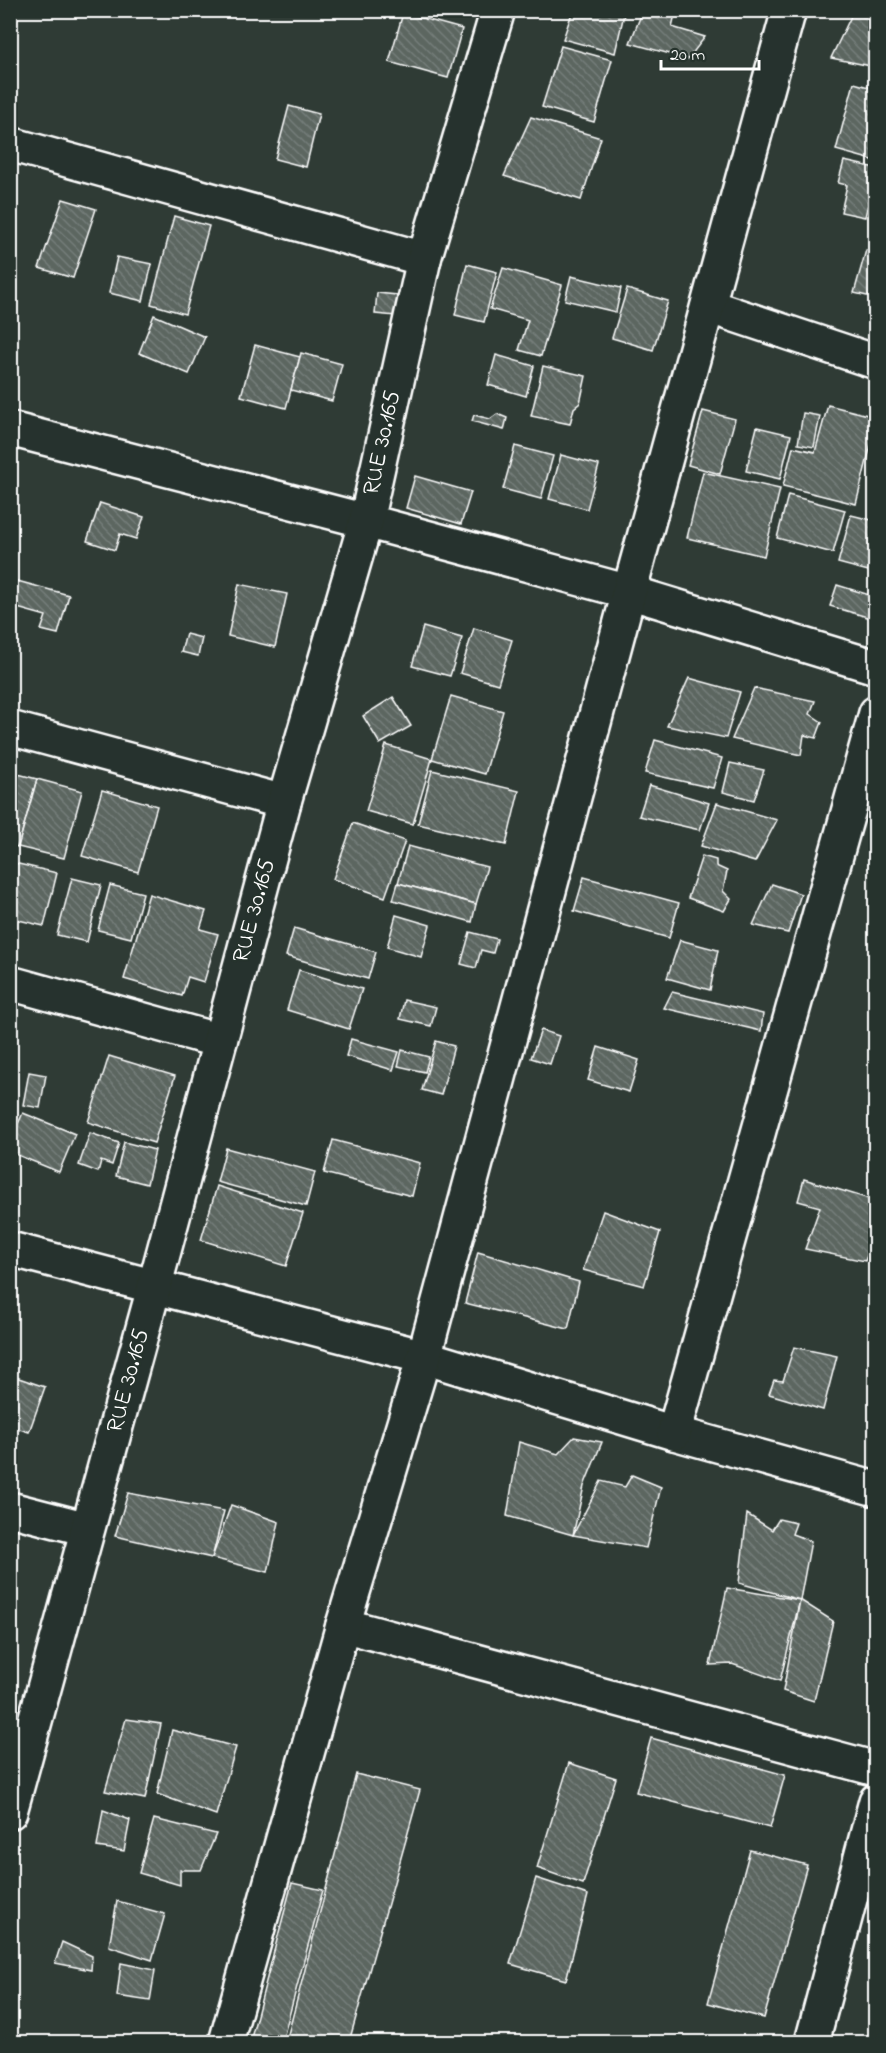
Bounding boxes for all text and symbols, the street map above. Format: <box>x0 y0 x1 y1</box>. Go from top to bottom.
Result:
scale bar <box>661 33 758 71</box>
text: 20 m <box>670 43 705 69</box>
street label: RUE 30.165 <box>355 387 411 499</box>
street label: RUE 30.165 <box>224 855 286 967</box>
street label: RUE 30.165 <box>98 1325 160 1437</box>

